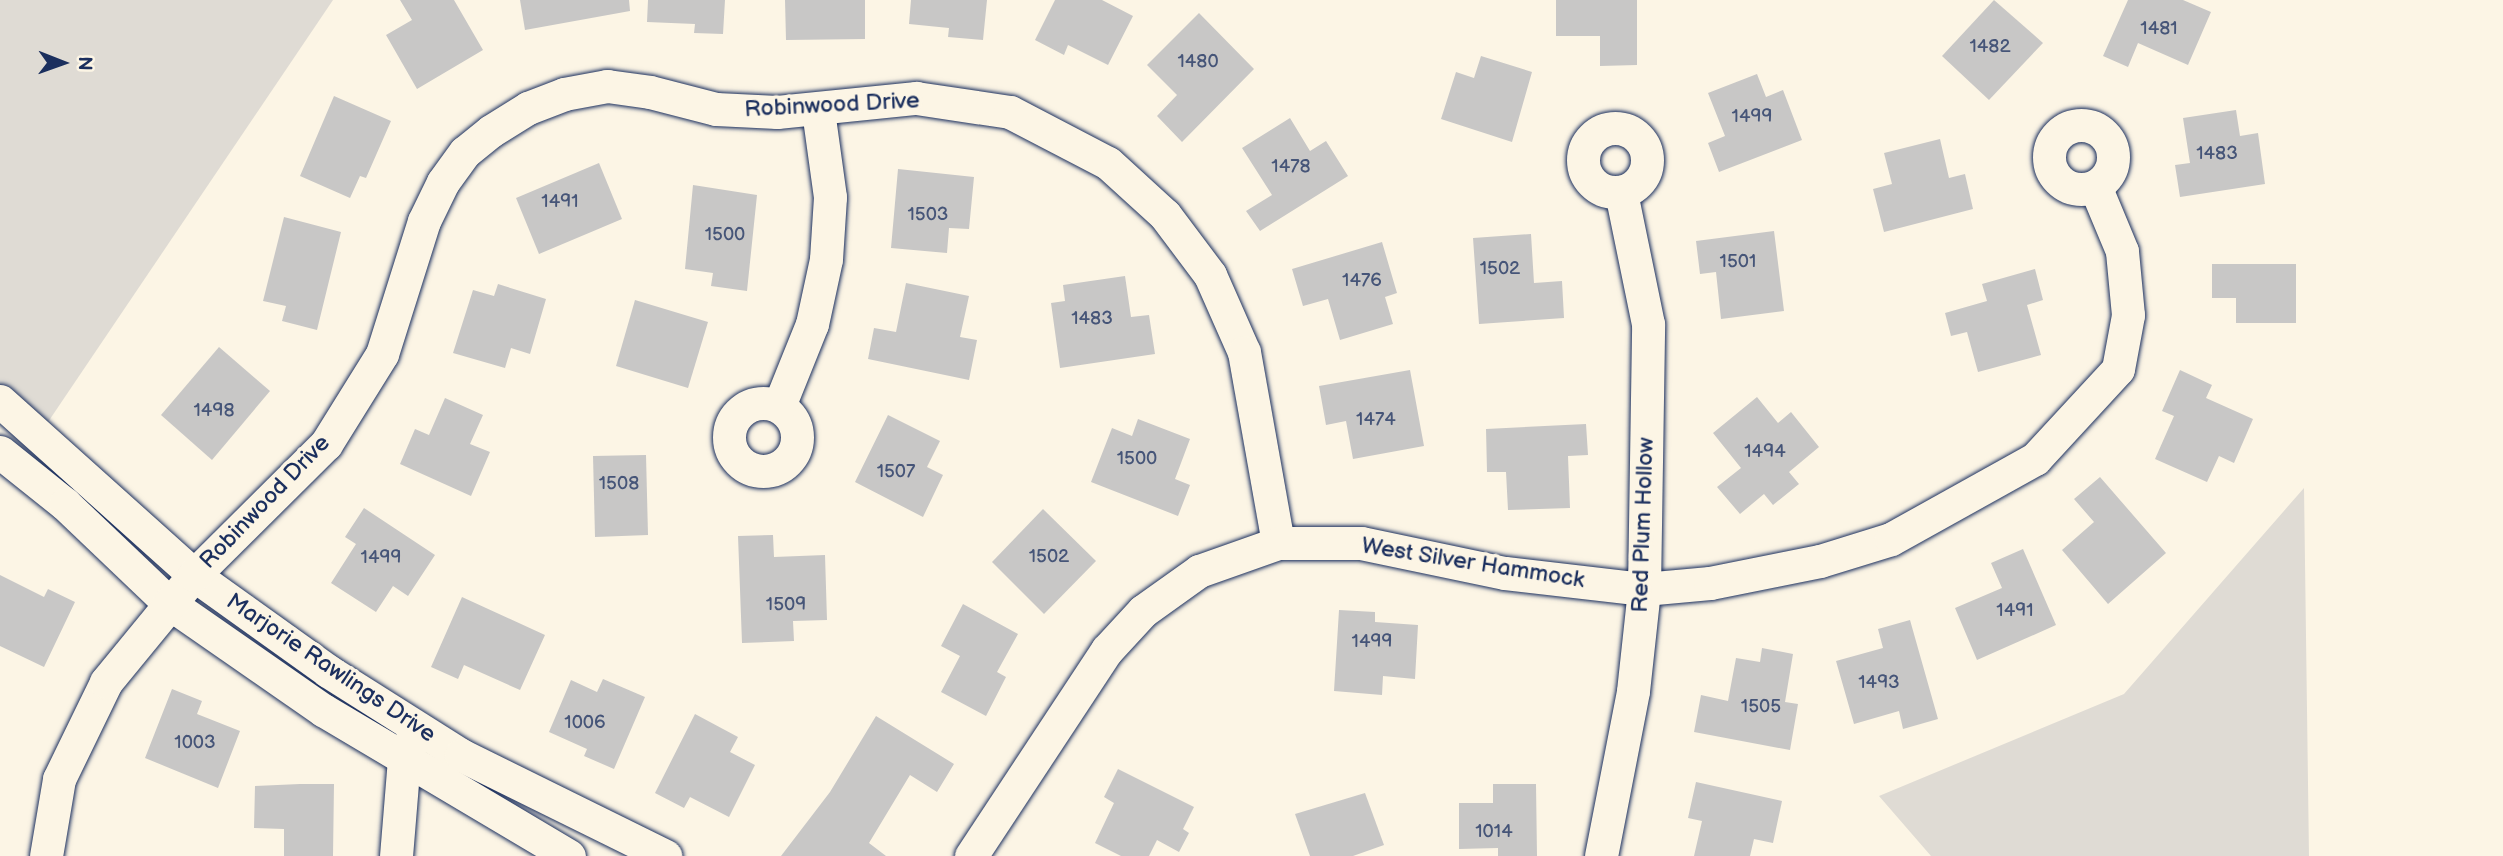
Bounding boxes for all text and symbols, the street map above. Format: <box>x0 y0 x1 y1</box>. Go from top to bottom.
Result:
house number: 1481 <box>2140 18 2178 40</box>
north arrow <box>28 28 98 98</box>
house number: 1482 <box>1969 36 2011 58</box>
house number: 1480 <box>1177 51 1219 73</box>
text: N <box>73 56 96 71</box>
street label: Robinwood Drive <box>744 87 920 123</box>
house number: 1499 <box>1732 106 1772 128</box>
house number: 1483 <box>2196 143 2238 165</box>
house number: 1478 <box>1271 156 1311 178</box>
house number: 1491 <box>541 191 579 213</box>
house number: 1503 <box>907 204 949 226</box>
house number: 1500 <box>705 224 745 246</box>
house number: 1501 <box>1720 251 1756 273</box>
house number: 1502 <box>1480 258 1520 280</box>
house number: 1476 <box>1342 270 1382 292</box>
house number: 1483 <box>1071 308 1113 330</box>
house number: 1498 <box>193 400 235 422</box>
house number: 1474 <box>1356 409 1396 431</box>
street label: Robinwood Drive <box>194 429 336 575</box>
street label: Red Plum Hollow <box>1626 437 1660 613</box>
house number: 1494 <box>1744 441 1786 463</box>
house number: 1500 <box>1117 448 1157 470</box>
house number: 1507 <box>877 461 915 483</box>
house number: 1508 <box>599 473 639 495</box>
street label: West Silver Hammock <box>1359 532 1587 594</box>
house number: 1502 <box>1029 546 1069 568</box>
house number: 1499 <box>361 547 401 569</box>
street label: Marjorie Rawlings Drive <box>221 588 441 748</box>
house number: 1509 <box>766 594 806 616</box>
house number: 1491 <box>1996 600 2034 622</box>
house number: 1499 <box>1352 631 1392 653</box>
house number: 1493 <box>1858 672 1900 694</box>
house number: 1505 <box>1741 696 1781 718</box>
house number: 1006 <box>564 712 606 734</box>
house number: 1003 <box>174 732 216 754</box>
house number: 1014 <box>1475 821 1513 843</box>

